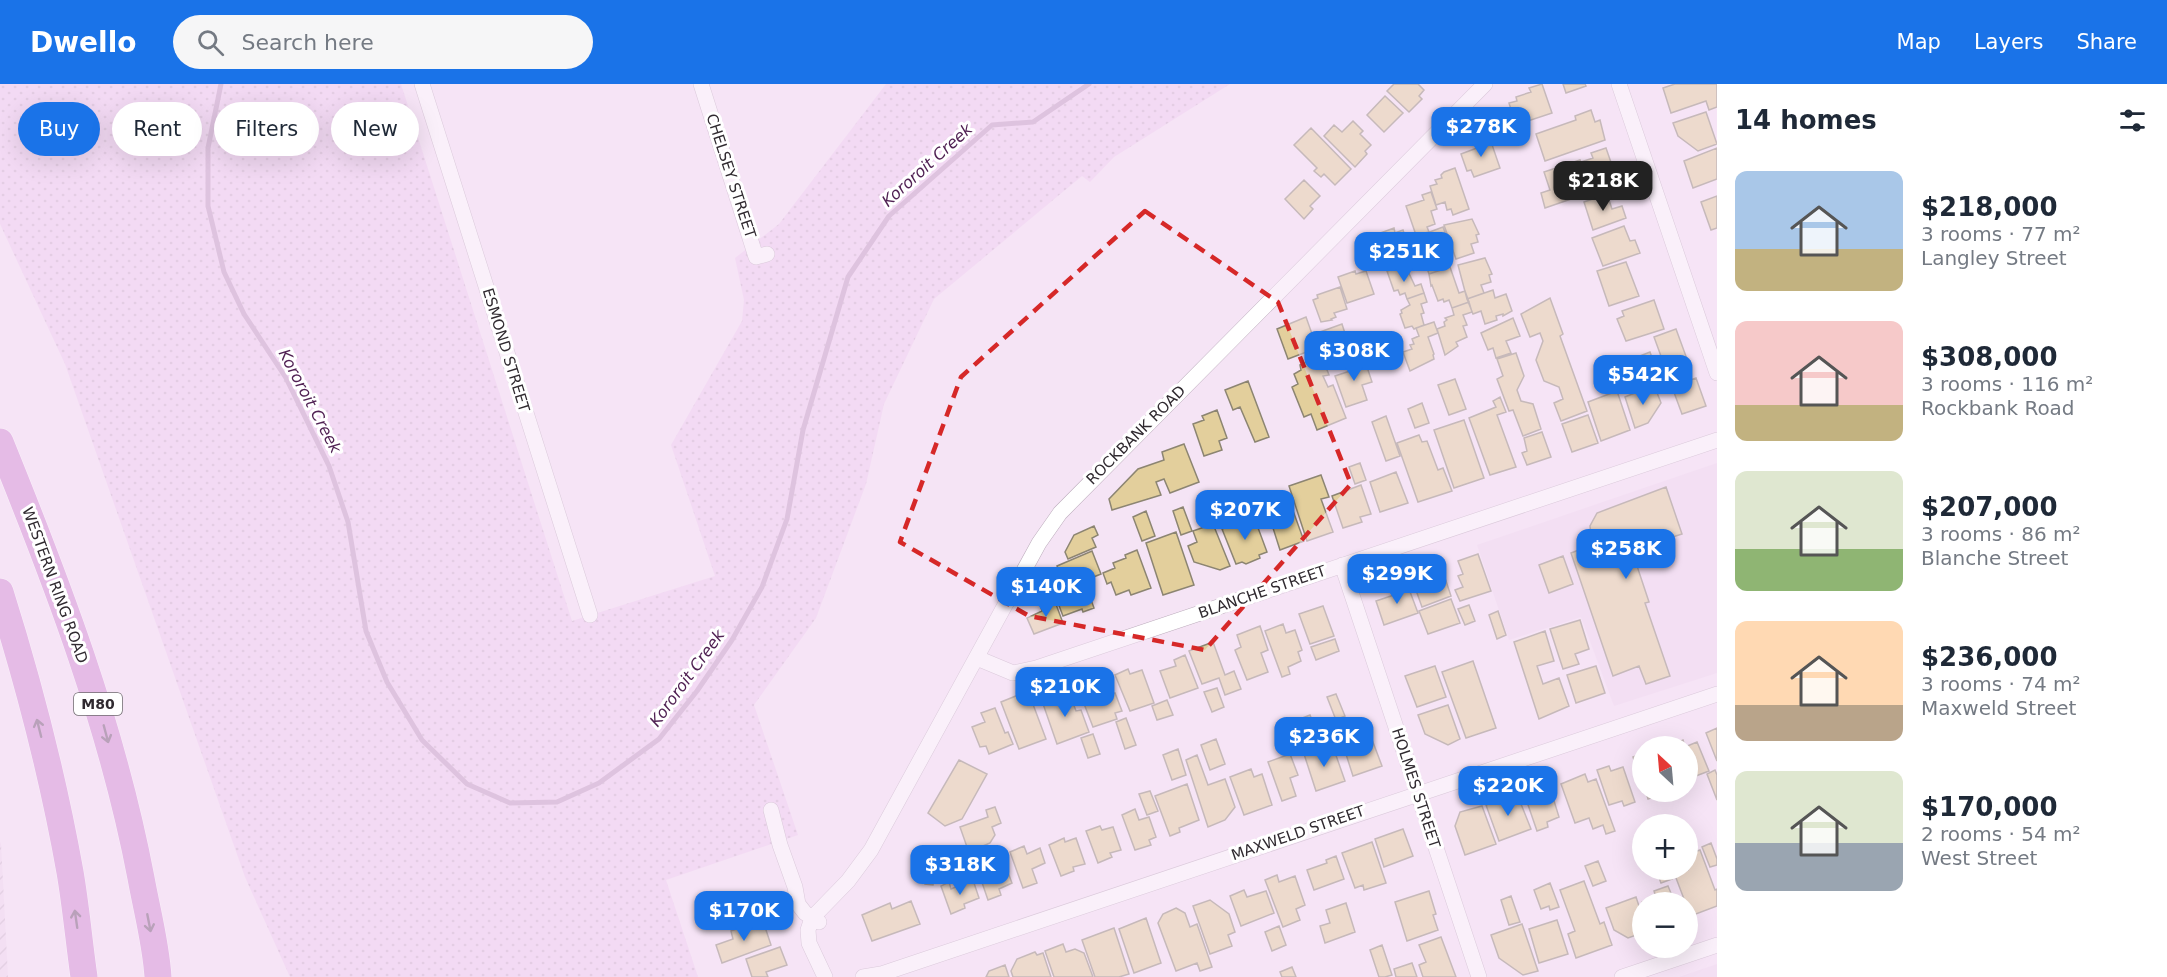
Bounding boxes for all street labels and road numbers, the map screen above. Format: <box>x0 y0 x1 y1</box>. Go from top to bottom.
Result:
street label: CHELSEY STREET <box>702 112 760 241</box>
street label: ESMOND STREET <box>479 286 534 415</box>
street label: ROCKBANK ROAD <box>1083 382 1189 488</box>
street label: WESTERN RING ROAD <box>18 504 92 666</box>
street label: BLANCHE STREET <box>1196 561 1329 622</box>
road number: M80 <box>74 693 122 715</box>
street label: HOLMES STREET <box>1388 726 1444 851</box>
street label: MAXWELD STREET <box>1229 801 1368 864</box>

